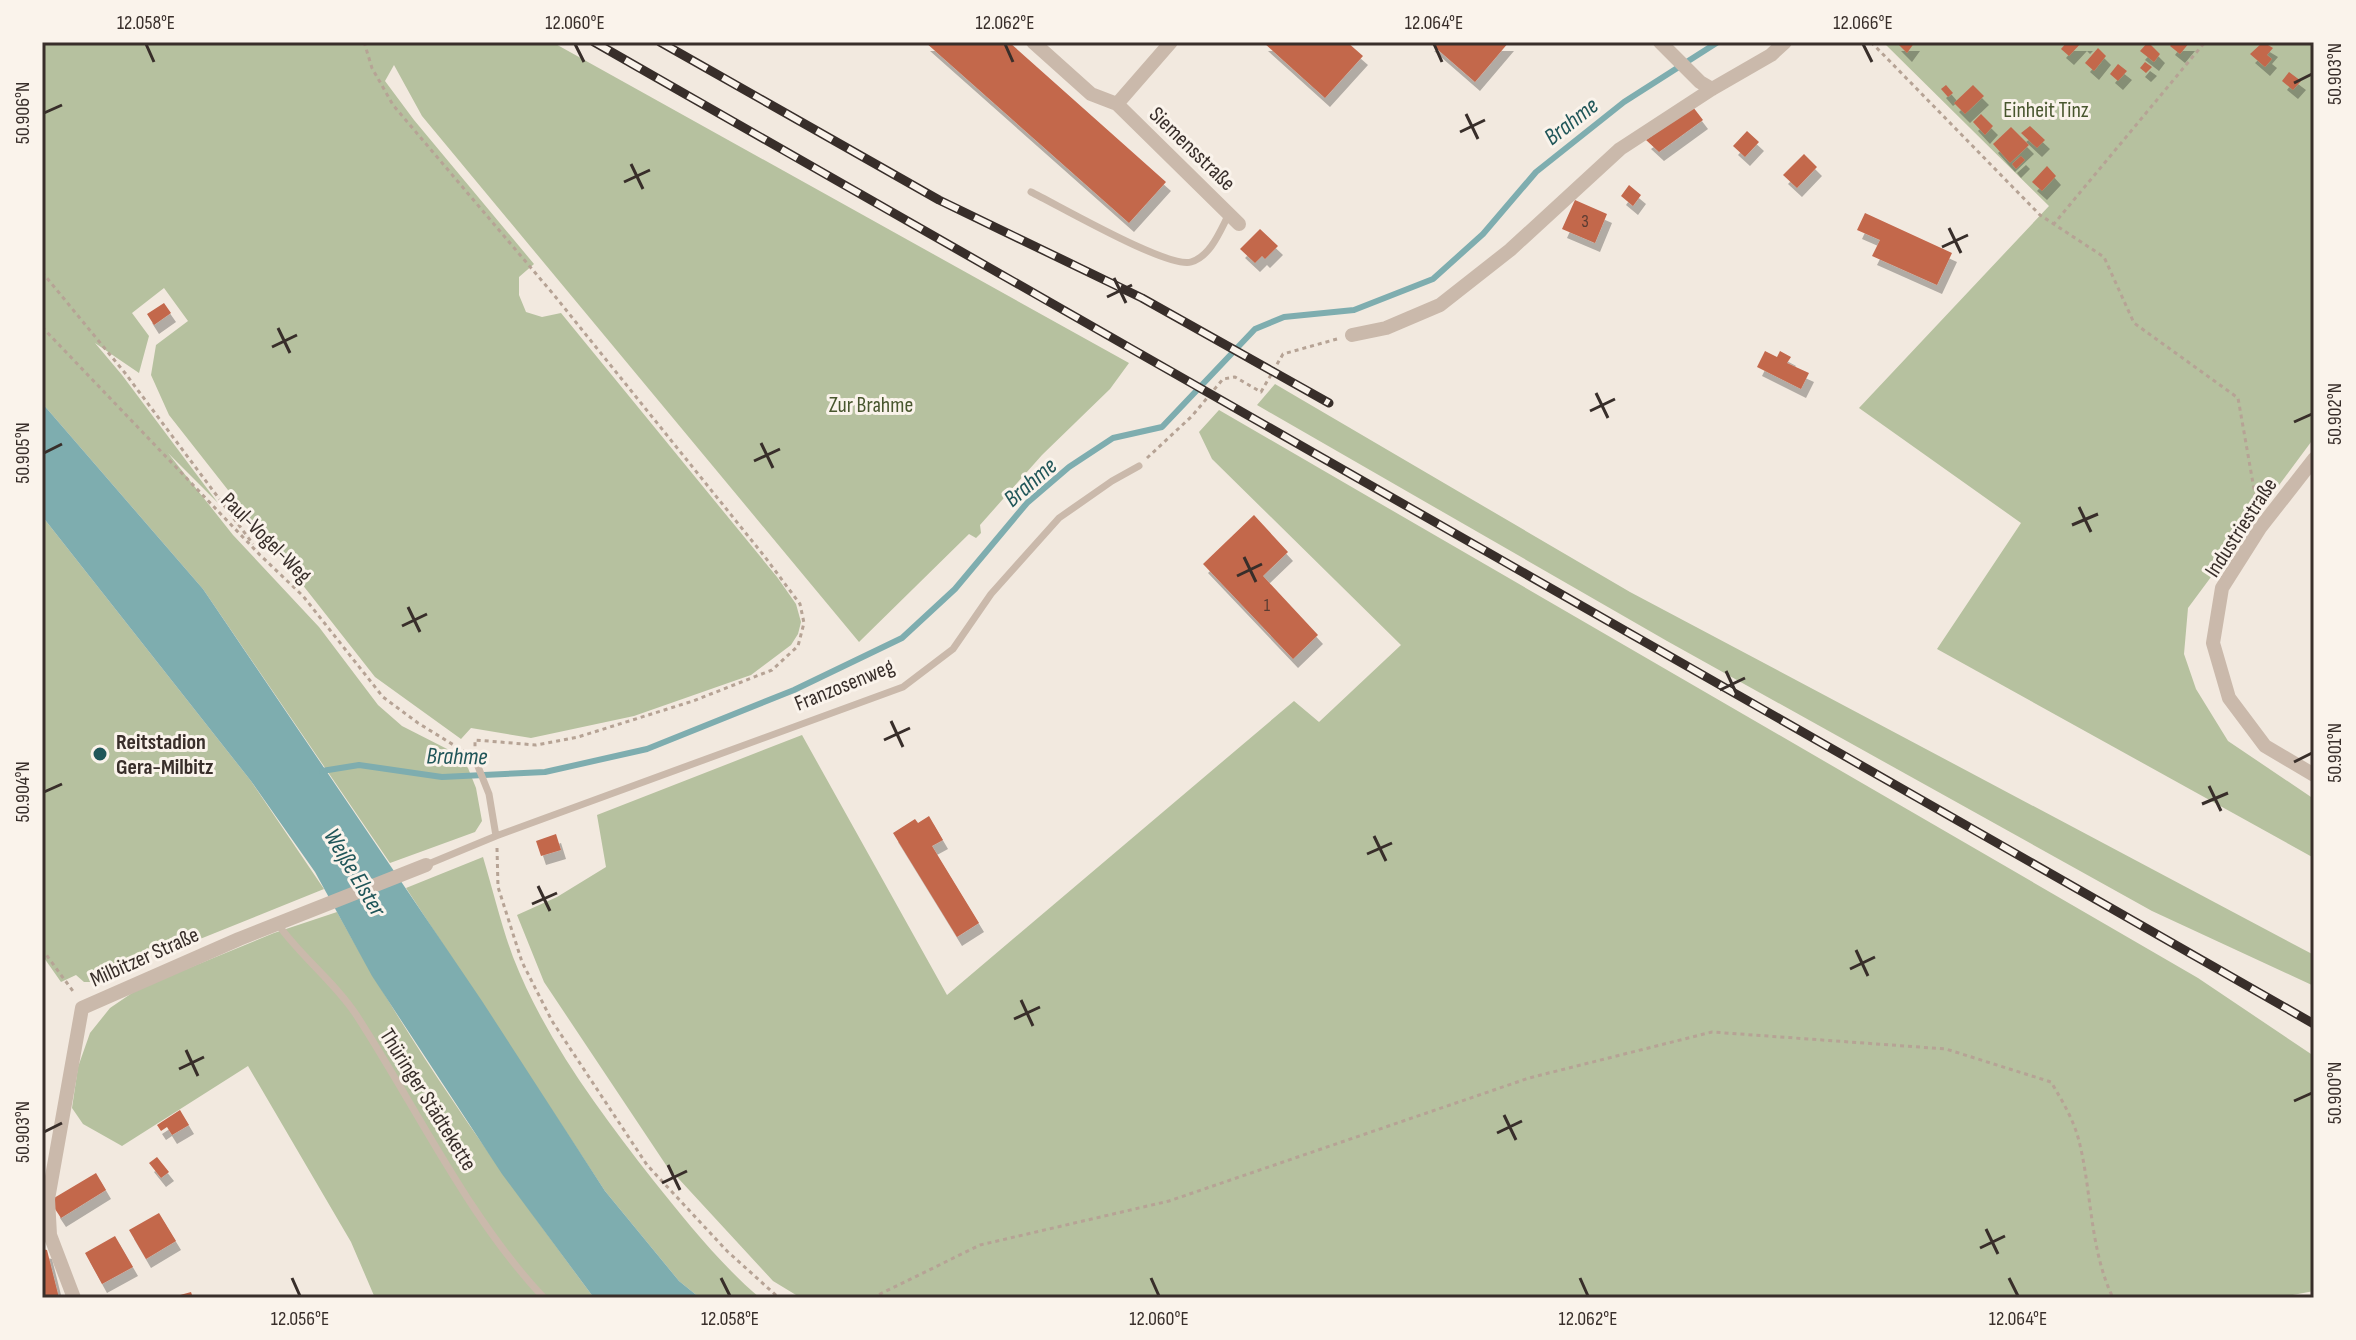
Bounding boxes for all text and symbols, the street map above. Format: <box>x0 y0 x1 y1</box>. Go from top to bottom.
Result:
text: 12.058°E <box>117 11 175 35</box>
text: 12.060°E <box>545 11 605 35</box>
text: 12.062°E <box>976 11 1034 35</box>
text: 12.064°E <box>1405 11 1463 35</box>
text: 12.066°E <box>1833 11 1893 35</box>
text: 50.903°N <box>2323 43 2347 105</box>
text: 50.906°N <box>11 82 35 144</box>
water label: Brahme <box>1538 91 1604 152</box>
park label: Einheit Tinz <box>2003 97 2089 124</box>
street label: Siemensstraße <box>1143 101 1241 197</box>
house number: 3 <box>1581 211 1589 232</box>
text: 50.902°N <box>2323 383 2347 445</box>
park label: Zur Brahme <box>829 392 913 419</box>
text: 50.905°N <box>11 422 35 484</box>
water label: Brahme <box>998 451 1063 513</box>
street label: Industriestraße <box>2199 473 2283 583</box>
street label: Paul-Vogel-Weg <box>215 487 317 589</box>
house number: 1 <box>1264 595 1271 616</box>
street label: Franzosenweg <box>791 653 898 718</box>
text: 50.901°N <box>2323 723 2347 783</box>
place label: Reitstadion Gera-Milbitz <box>116 729 214 781</box>
water label: Brahme <box>426 741 488 772</box>
marker: Reitstadion Gera-Milbitz <box>91 745 109 763</box>
text: 50.904°N <box>11 761 35 823</box>
water label: Weiße Elster <box>317 823 393 922</box>
street label: Milbitzer Straße <box>86 921 203 993</box>
street label: Thüringer Städtekette <box>373 1024 482 1176</box>
text: 50.900°N <box>2323 1062 2347 1124</box>
text: 50.903°N <box>11 1101 35 1163</box>
text: 12.056°E <box>271 1307 329 1331</box>
text: 12.058°E <box>701 1307 759 1331</box>
text: 12.060°E <box>1129 1307 1189 1331</box>
text: 12.062°E <box>1559 1307 1617 1331</box>
text: 12.064°E <box>1989 1307 2047 1331</box>

